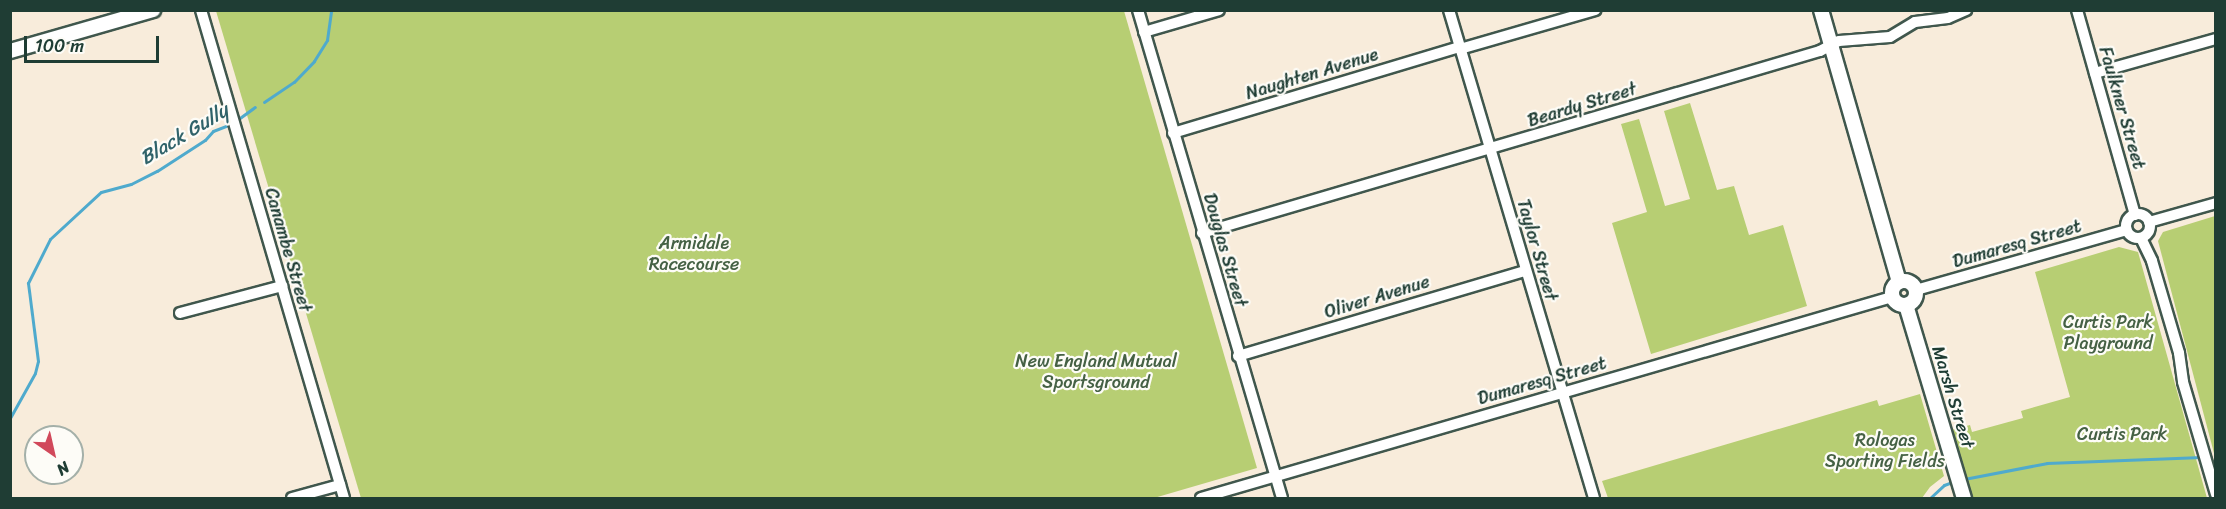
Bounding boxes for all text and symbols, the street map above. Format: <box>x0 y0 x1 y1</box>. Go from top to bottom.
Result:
scale bar <box>27 24 162 62</box>
text: 100 m <box>35 30 84 62</box>
street label: Naughten Avenue <box>1243 44 1381 104</box>
street label: Faulkner Street <box>2094 44 2150 172</box>
street label: Beardy Street <box>1525 78 1639 132</box>
water label: Black Gully <box>135 98 233 170</box>
street label: Canambe Street <box>260 185 316 315</box>
street label: Douglas Street <box>1198 191 1252 309</box>
street label: Taylor Street <box>1512 196 1562 304</box>
street label: Dumaresq Street <box>1950 215 2084 273</box>
park label: Armidale Racecourse <box>649 233 739 276</box>
street label: Oliver Avenue <box>1322 271 1432 323</box>
park label: Curtis Park Playground <box>2063 312 2153 354</box>
street label: Marsh Street <box>1927 343 1979 451</box>
park label: New England Mutual Sportsground <box>1015 351 1177 394</box>
street label: Dumaresq Street <box>1475 352 1609 410</box>
park label: Curtis Park <box>2077 423 2167 445</box>
north arrow <box>24 425 84 485</box>
park label: Rologas Sporting Fields <box>1825 430 1945 472</box>
text: N <box>51 454 76 484</box>

